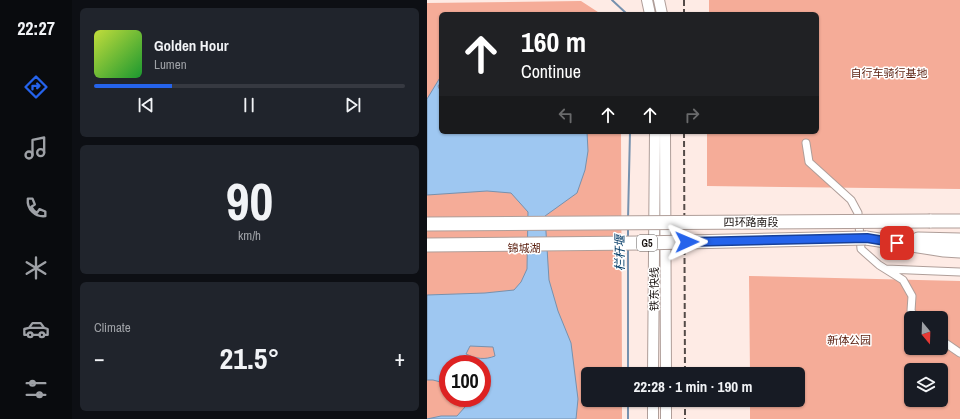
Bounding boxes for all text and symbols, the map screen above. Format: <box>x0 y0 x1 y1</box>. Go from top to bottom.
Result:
text: 22:27 <box>17 16 55 41</box>
text: 160 m <box>521 23 586 61</box>
icon: ahead <box>455 28 507 80</box>
text: Golden Hour <box>154 35 229 56</box>
text: Lumen <box>154 56 187 73</box>
text: Continue <box>521 59 581 84</box>
park label: 自行车骑行基地 <box>851 66 928 80</box>
icon: directions <box>22 73 50 101</box>
icon: previous <box>135 94 157 116</box>
icon: pause <box>238 94 260 116</box>
icon: next <box>342 94 364 116</box>
icon: left <box>555 104 577 126</box>
icon: ahead <box>597 104 619 126</box>
icon: ahead <box>639 104 661 126</box>
icon: right <box>681 104 703 126</box>
icon: music <box>22 134 50 162</box>
text: 90 <box>226 166 273 236</box>
icon: phone <box>22 194 50 222</box>
street label: 四环路南段 <box>724 215 779 229</box>
position arrow <box>666 221 708 263</box>
pin <box>880 226 914 260</box>
text: km/h <box>238 227 261 244</box>
icon: arrive <box>886 232 908 254</box>
water label: 栏杆堰 <box>612 233 628 271</box>
road number: G5 <box>637 235 657 251</box>
park label: 锦城湖 <box>508 241 541 255</box>
icon: climate <box>22 254 50 282</box>
street label: 铁东快线 <box>647 267 661 311</box>
north arrow <box>904 311 948 355</box>
map controls <box>904 311 948 407</box>
icon: car <box>22 315 50 343</box>
text: Climate <box>94 319 131 336</box>
park label: 新体公园 <box>827 333 871 347</box>
text: 21.5° <box>220 338 279 378</box>
text: − <box>94 343 105 373</box>
text: + <box>394 343 405 373</box>
speed limit sign: 100 <box>439 355 491 407</box>
button: layers <box>904 363 948 407</box>
icon: filters <box>22 375 50 403</box>
text: 22:28 · 1 min · 190 m <box>634 376 752 397</box>

